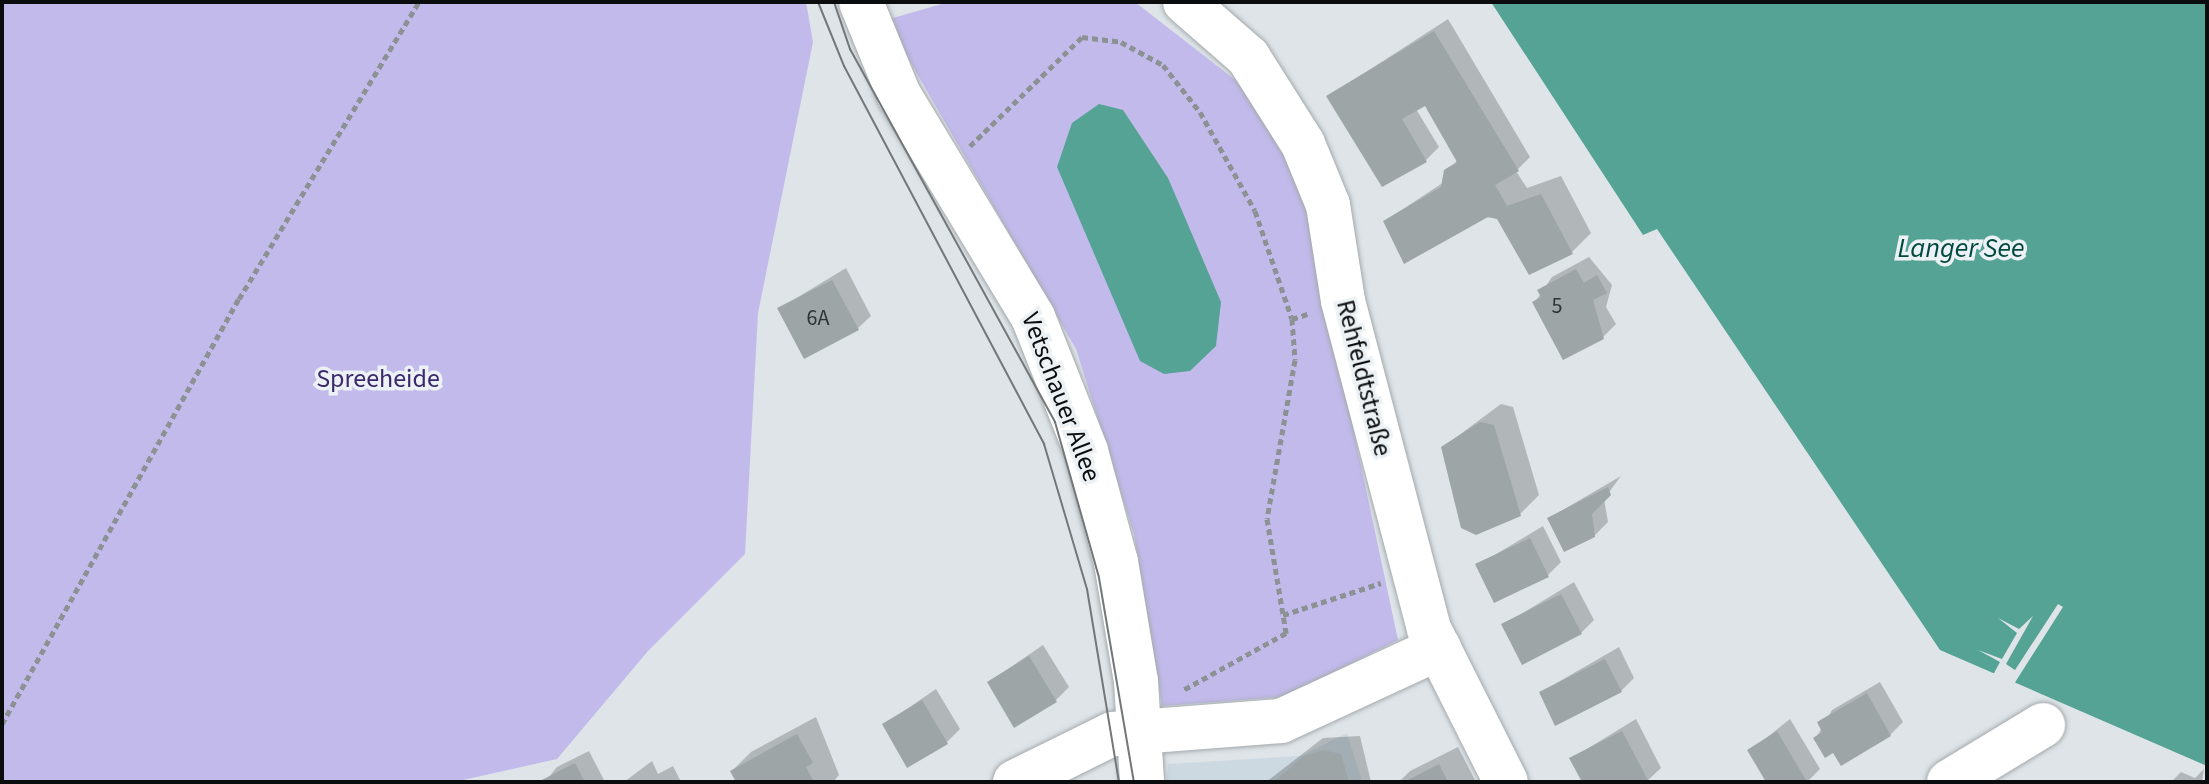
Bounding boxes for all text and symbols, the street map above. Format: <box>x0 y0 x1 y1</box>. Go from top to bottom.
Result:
water label: Langer See <box>1898 231 2024 265</box>
house number: 5 <box>1552 294 1562 320</box>
street label: Rehfeldtstraße <box>1330 297 1398 459</box>
house number: 6A <box>807 306 829 332</box>
street label: Vetschauer Allee <box>1014 308 1108 486</box>
park label: Spreeheide <box>316 363 440 395</box>

